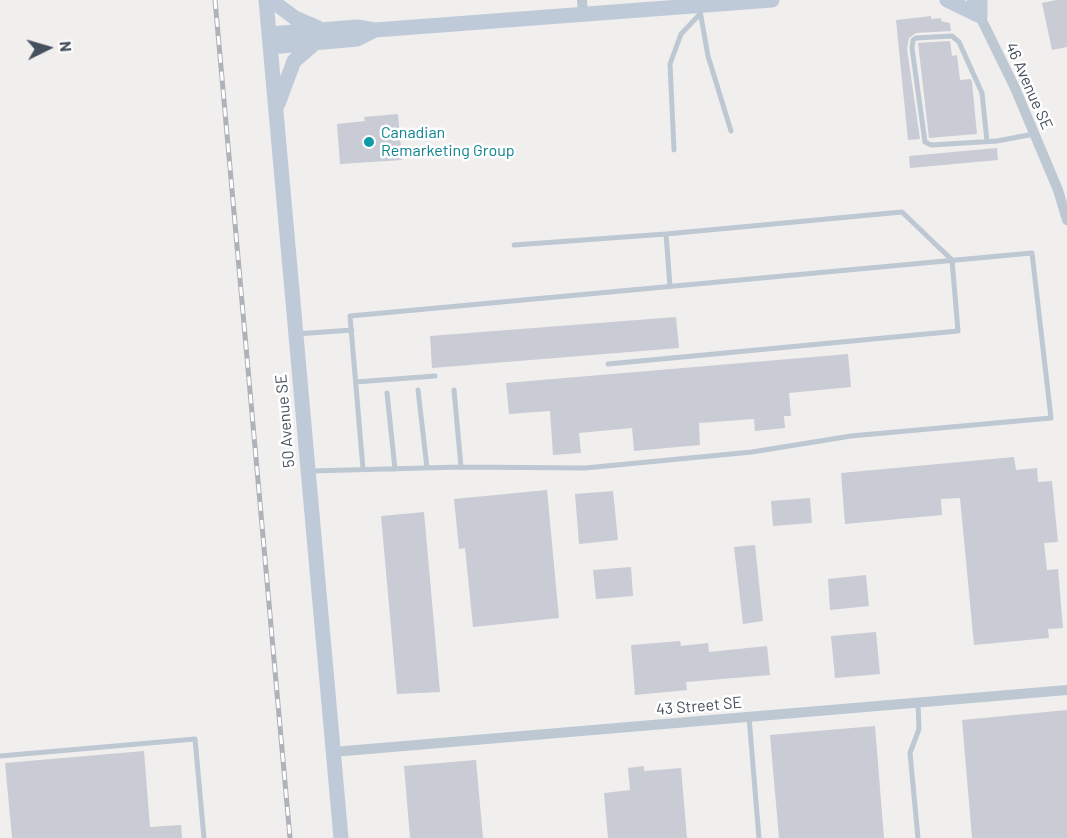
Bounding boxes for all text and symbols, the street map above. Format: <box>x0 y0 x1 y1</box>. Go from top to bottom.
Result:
north arrow <box>18 18 78 78</box>
street label: 46 Avenue SE <box>1001 39 1057 133</box>
text: N <box>57 40 76 53</box>
place label: Canadian Remarketing Group <box>381 123 515 161</box>
marker: Canadian Remarketing Group <box>362 135 376 149</box>
street label: 50 Avenue SE <box>271 374 299 468</box>
street label: 43 Street SE <box>655 693 743 719</box>

